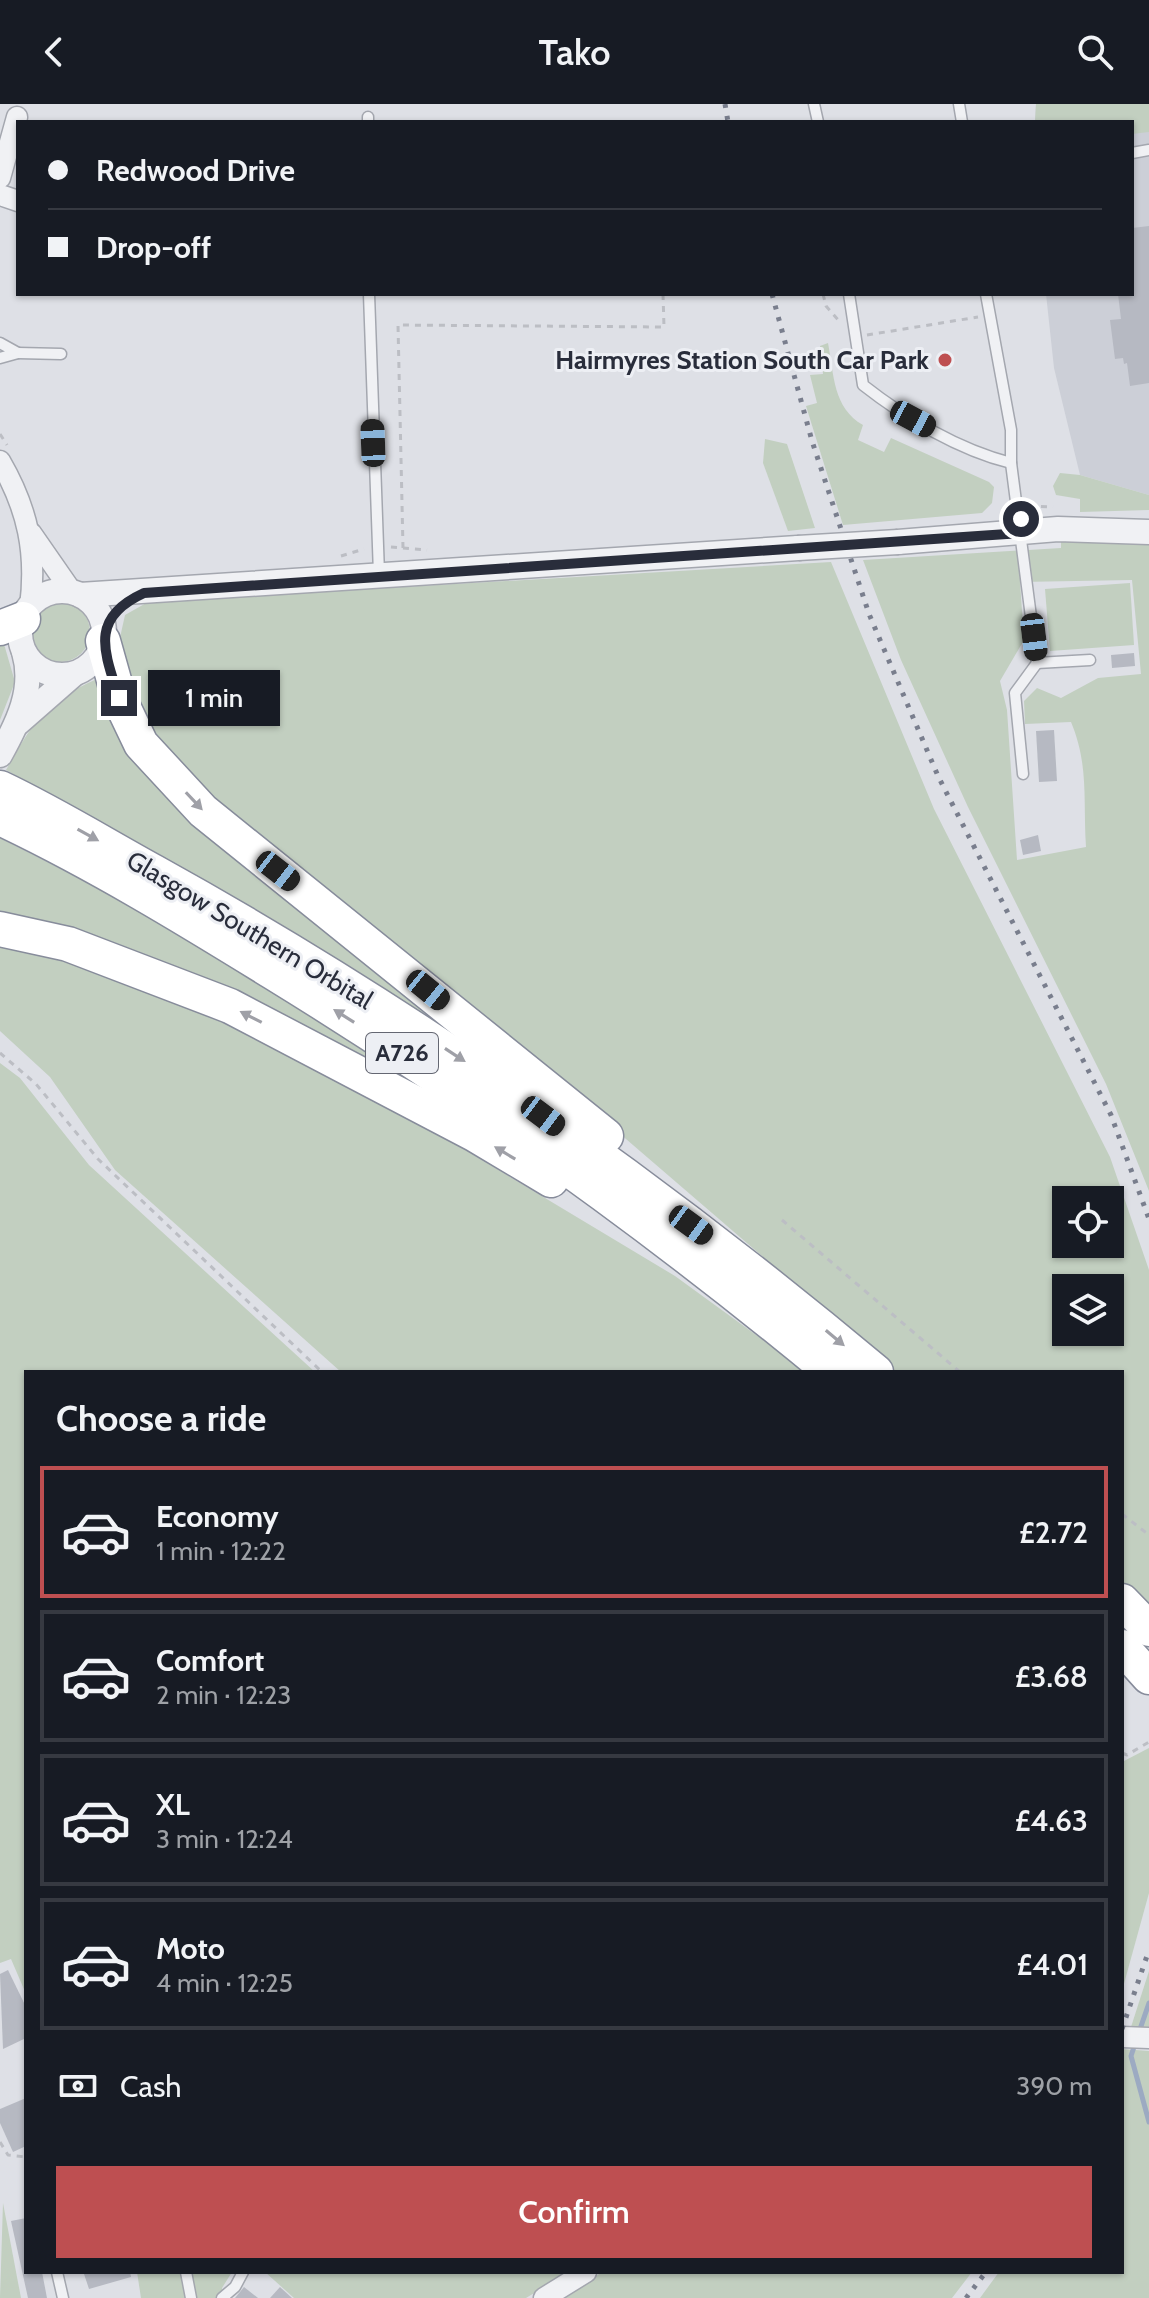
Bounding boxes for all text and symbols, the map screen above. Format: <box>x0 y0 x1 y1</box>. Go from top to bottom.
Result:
icon: back <box>32 30 76 74</box>
text: Tako <box>539 30 610 74</box>
icon: search <box>1073 30 1117 74</box>
text: Redwood Drive <box>96 152 295 189</box>
text: Drop-off <box>96 229 211 266</box>
place label: Hairmyres Station South Car Park <box>555 344 929 376</box>
marker: Hairmyres Station South Car Park <box>936 351 954 369</box>
car <box>886 397 940 441</box>
car <box>360 419 386 467</box>
route start <box>1003 501 1039 537</box>
car <box>1019 612 1049 662</box>
callout: 1 min <box>147 670 279 726</box>
route end <box>101 680 137 716</box>
text: 1 min <box>185 682 243 714</box>
one-way arrow <box>185 791 203 810</box>
one-way arrow <box>77 828 99 842</box>
street label: Glasgow Southern Orbital <box>121 844 379 1016</box>
car <box>252 847 304 895</box>
car <box>402 966 454 1014</box>
one-way arrow <box>333 1009 355 1023</box>
one-way arrow <box>240 1010 263 1024</box>
road number: A726 <box>366 1033 438 1073</box>
one-way arrow <box>445 1047 466 1062</box>
car <box>517 1092 569 1140</box>
one-way arrow <box>494 1146 516 1160</box>
map controls <box>1052 1186 1124 1346</box>
button: locate <box>1052 1186 1124 1258</box>
car <box>665 1201 717 1249</box>
button: layers <box>1052 1274 1124 1346</box>
one-way arrow <box>824 1329 844 1346</box>
text: Choose a ride <box>56 1396 266 1440</box>
icon: car <box>60 1496 132 1568</box>
text: Economy <box>156 1498 279 1535</box>
text: £2.72 <box>1019 1514 1088 1551</box>
text: 1 min · 12:22 <box>156 1535 286 1567</box>
icon: car <box>60 1640 132 1712</box>
text: Comfort <box>156 1642 264 1679</box>
text: £3.68 <box>1015 1658 1088 1695</box>
text: 2 min · 12:23 <box>156 1679 291 1711</box>
icon: car <box>60 1784 132 1856</box>
text: XL <box>156 1786 190 1823</box>
text: £4.63 <box>1015 1802 1088 1839</box>
text: 3 min · 12:24 <box>156 1823 293 1855</box>
icon: car <box>60 1928 132 2000</box>
text: Moto <box>156 1930 225 1967</box>
text: £4.01 <box>1017 1946 1088 1983</box>
text: 4 min · 12:25 <box>156 1967 293 1999</box>
icon: cash <box>56 2064 100 2108</box>
text: Cash <box>120 2068 182 2105</box>
text: 390 m <box>1016 2070 1092 2102</box>
button: Confirm <box>56 2166 1092 2258</box>

